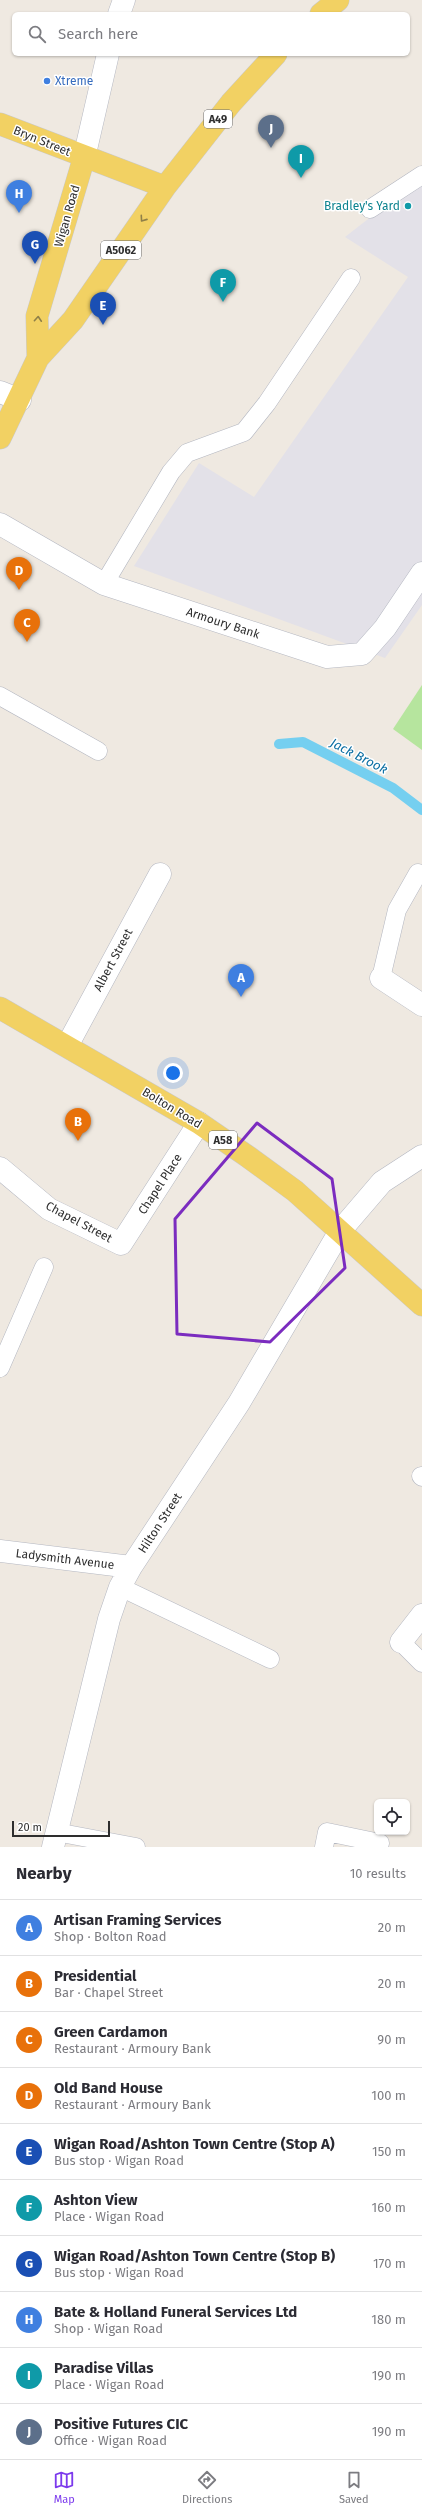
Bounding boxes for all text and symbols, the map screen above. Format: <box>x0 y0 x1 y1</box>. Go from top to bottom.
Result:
search box <box>12 12 410 56</box>
icon: search <box>26 23 48 45</box>
text: Search here <box>58 25 138 43</box>
place label: Xtreme <box>55 74 93 88</box>
marker: Xtreme <box>42 76 52 86</box>
road number: A49 <box>204 110 232 128</box>
pin: J <box>258 115 284 148</box>
street label: Bryn Street <box>11 123 73 159</box>
pin: I <box>288 145 314 178</box>
pin: H <box>6 180 32 213</box>
street label: Wigan Road <box>51 183 83 249</box>
place label: Bradley's Yard <box>324 199 400 213</box>
marker: Bradley's Yard <box>403 201 413 211</box>
one-way arrow <box>140 215 147 222</box>
pin: G <box>22 231 48 264</box>
road number: A5062 <box>101 241 141 259</box>
pin: F <box>210 269 236 302</box>
pin: E <box>90 292 116 325</box>
one-way arrow <box>33 316 42 323</box>
pin: D <box>6 557 32 590</box>
street label: Armoury Bank <box>184 605 262 642</box>
pin: C <box>14 609 40 642</box>
water label: Jack Brook <box>327 735 390 777</box>
street label: Albert Street <box>91 926 136 994</box>
pin: A <box>228 964 254 997</box>
your location <box>163 1063 183 1083</box>
street label: Bolton Road <box>140 1085 204 1131</box>
pin: B <box>65 1108 91 1141</box>
road number: A58 <box>209 1131 237 1149</box>
street label: Chapel Place <box>135 1151 185 1217</box>
street label: Chapel Street <box>43 1199 115 1246</box>
street label: Hilton Street <box>135 1490 185 1556</box>
street label: Ladysmith Avenue <box>15 1546 115 1572</box>
map controls <box>374 1799 410 1835</box>
button: locate <box>374 1799 410 1835</box>
scale bar <box>12 1819 110 1838</box>
text: 20 m <box>18 1821 42 1834</box>
text: Nearby <box>16 1863 71 1884</box>
text: 10 results <box>350 1866 406 1881</box>
text: Artisan Framing Services <box>54 1911 222 1929</box>
text: A <box>25 1920 33 1935</box>
text: 20 m <box>378 1920 406 1935</box>
text: Shop · Bolton Road <box>54 1929 166 1944</box>
text: Presidential <box>54 1967 137 1985</box>
text: B <box>25 1976 33 1991</box>
text: 20 m <box>378 1976 406 1991</box>
text: Bar · Chapel Street <box>54 1985 163 2000</box>
text: Green Cardamon <box>54 2023 168 2041</box>
text: C <box>25 2032 33 2047</box>
text: 90 m <box>377 2032 406 2047</box>
text: Restaurant · Armoury Bank <box>54 2041 211 2056</box>
text: Old Band House <box>54 2079 163 2097</box>
text: D <box>25 2088 33 2103</box>
text: 100 m <box>371 2088 406 2103</box>
text: Restaurant · Armoury Bank <box>54 2097 211 2112</box>
text: Wigan Road/Ashton Town Centre (Stop A) <box>54 2135 335 2153</box>
text: E <box>26 2144 32 2159</box>
text: 150 m <box>372 2144 406 2159</box>
text: Bus stop · Wigan Road <box>54 2153 184 2168</box>
text: Ashton View <box>54 2191 138 2209</box>
text: F <box>26 2200 32 2215</box>
text: 160 m <box>372 2200 406 2215</box>
text: Place · Wigan Road <box>54 2209 164 2224</box>
text: Wigan Road/Ashton Town Centre (Stop B) <box>54 2247 335 2265</box>
text: G <box>25 2256 33 2271</box>
text: 170 m <box>373 2256 406 2271</box>
text: Bus stop · Wigan Road <box>54 2265 184 2280</box>
text: Bate & Holland Funeral Services Ltd <box>54 2303 297 2321</box>
text: H <box>25 2312 33 2327</box>
text: 180 m <box>371 2312 406 2327</box>
text: Shop · Wigan Road <box>54 2321 163 2336</box>
text: Paradise Villas <box>54 2359 153 2377</box>
text: I <box>27 2368 31 2383</box>
text: 190 m <box>372 2368 406 2383</box>
text: Place · Wigan Road <box>54 2377 164 2392</box>
text: Positive Futures CIC <box>54 2415 188 2433</box>
text: J <box>27 2424 31 2439</box>
text: 190 m <box>372 2424 406 2439</box>
text: Office · Wigan Road <box>54 2433 167 2448</box>
tab: Map <box>53 2469 75 2506</box>
tab: Directions <box>182 2469 232 2506</box>
tab: Saved <box>339 2469 369 2506</box>

